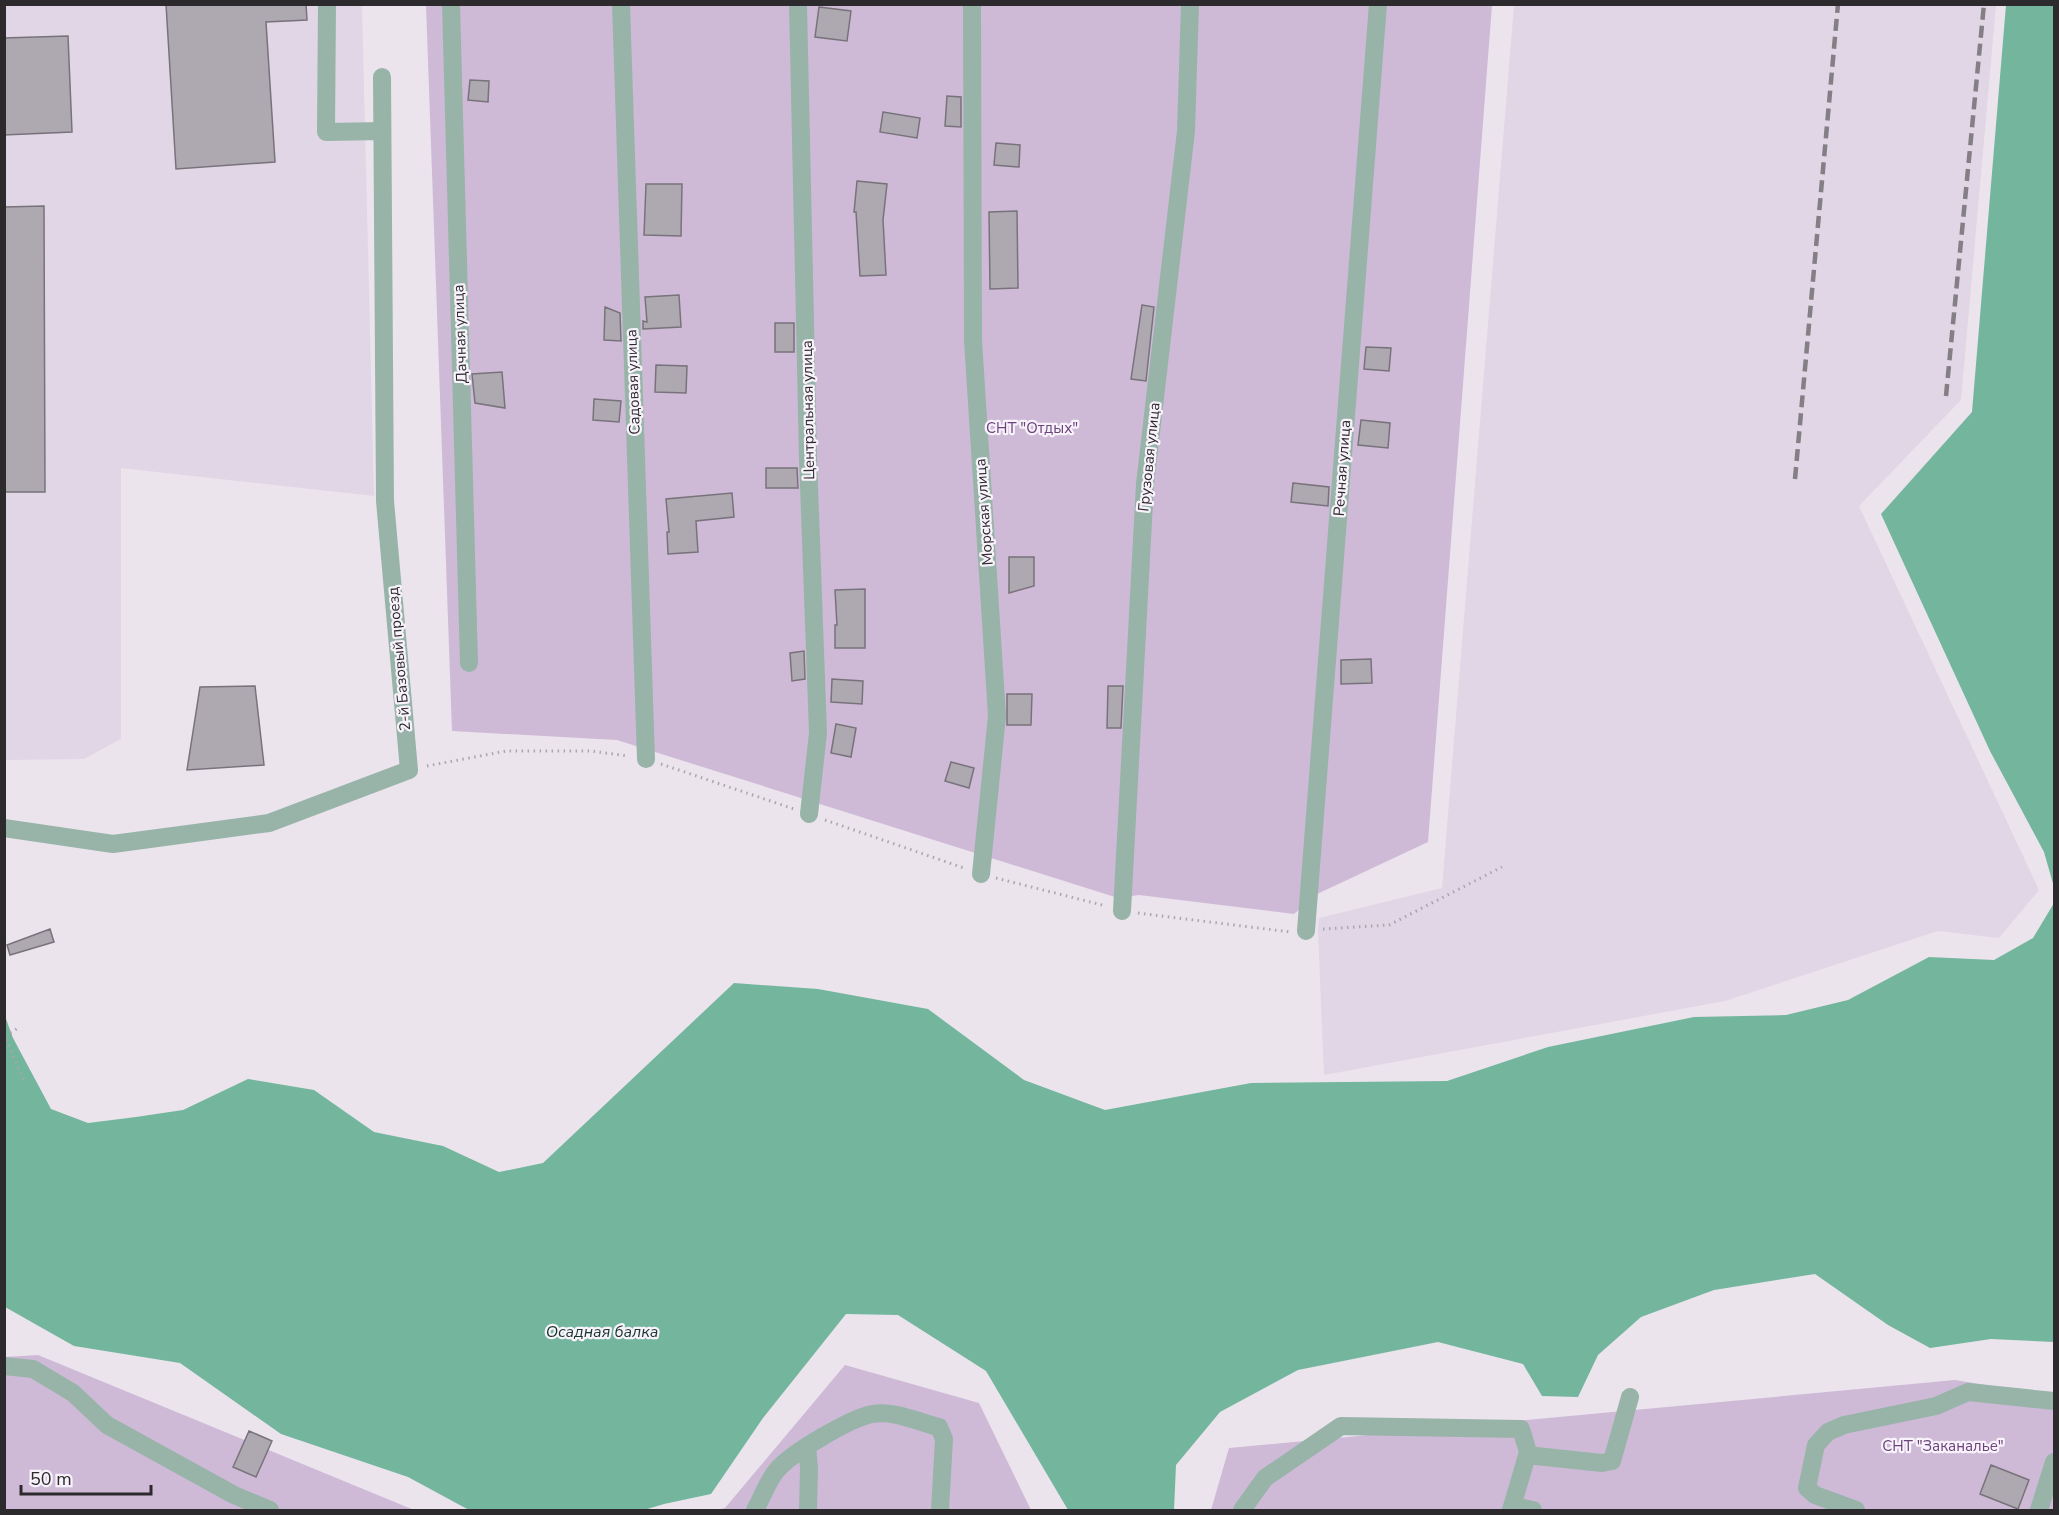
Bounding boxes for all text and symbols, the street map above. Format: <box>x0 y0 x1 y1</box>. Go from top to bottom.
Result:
street label: Дачная улица <box>448 284 472 384</box>
street label: Садовая улица <box>621 329 645 435</box>
street label: Центральная улица <box>797 340 819 480</box>
street label: Грузовая улица <box>1133 401 1165 513</box>
park label: СНТ "Отдых" <box>986 418 1078 438</box>
street label: Речная улица <box>1329 419 1355 517</box>
street label: Морская улица <box>970 458 998 566</box>
street label: 2-й Базовый проезд <box>383 586 415 732</box>
water label: Осадная балка <box>546 1321 658 1343</box>
park label: СНТ "Заканалье" <box>1882 1436 2004 1456</box>
scale bar <box>21 1458 152 1496</box>
text: 50 m <box>30 1467 72 1491</box>

